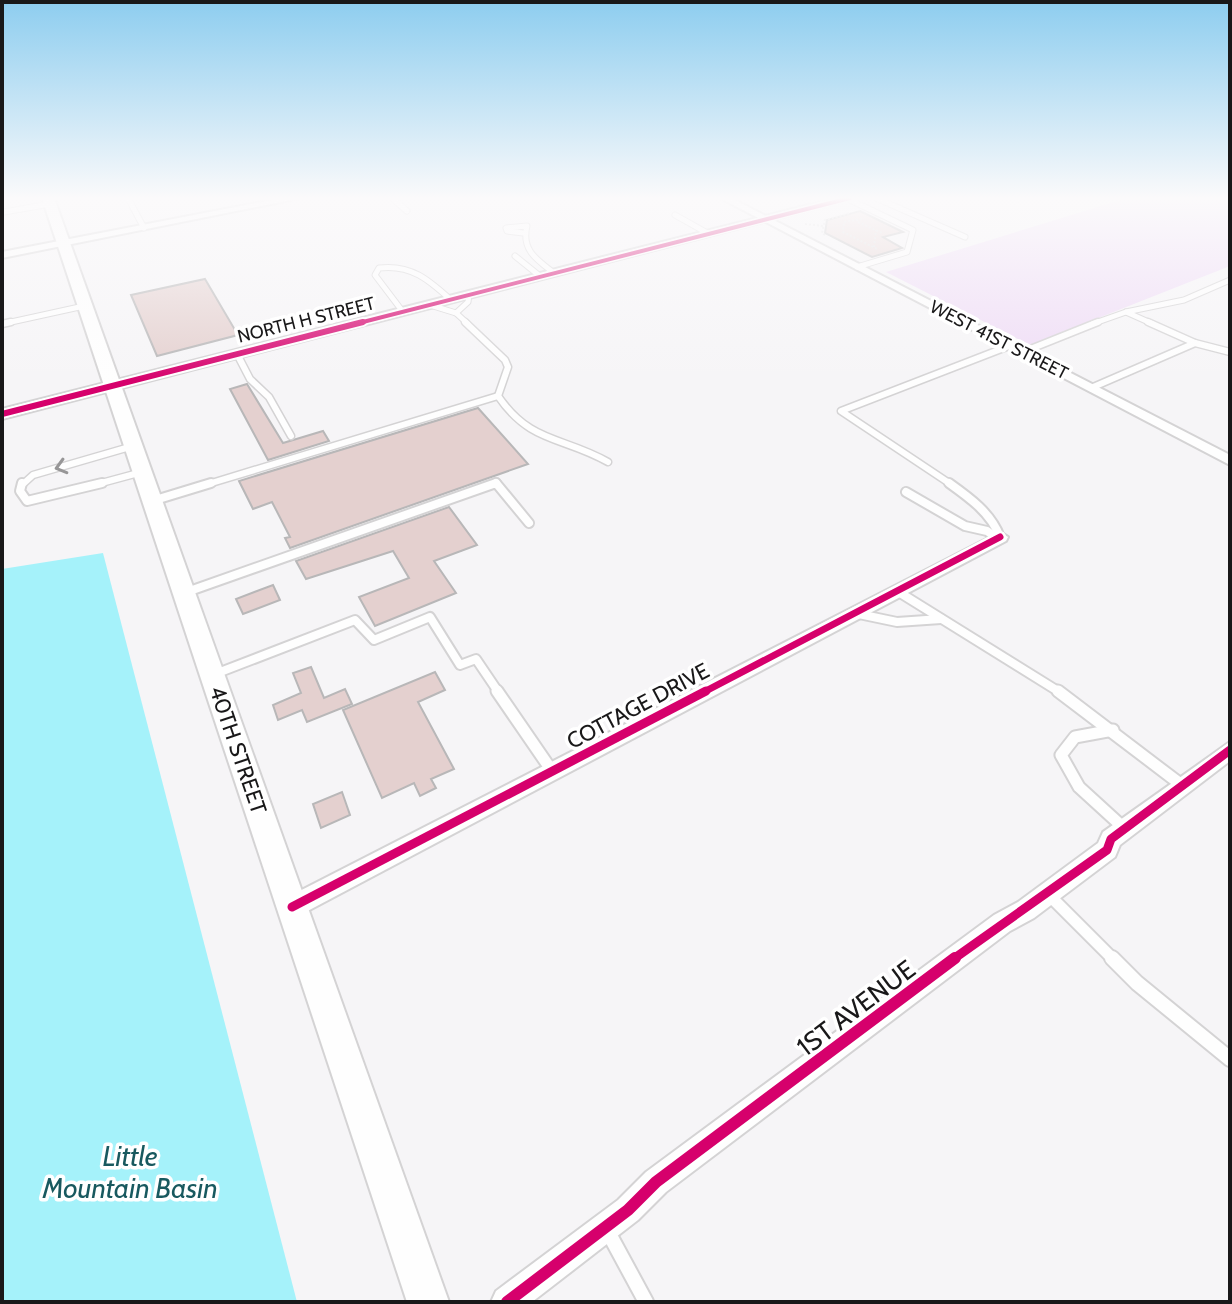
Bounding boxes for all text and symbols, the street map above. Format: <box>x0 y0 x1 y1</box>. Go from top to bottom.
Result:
street label: NORTH H STREET <box>235 292 377 348</box>
street label: WEST 41ST STREET <box>926 296 1072 385</box>
one-way arrow <box>55 457 69 474</box>
street label: COTTAGE DRIVE <box>562 657 714 755</box>
street label: 40TH STREET <box>203 682 273 818</box>
street label: 1ST AVENUE <box>791 953 921 1063</box>
water label: Little Mountain Basin <box>41 1139 218 1205</box>

